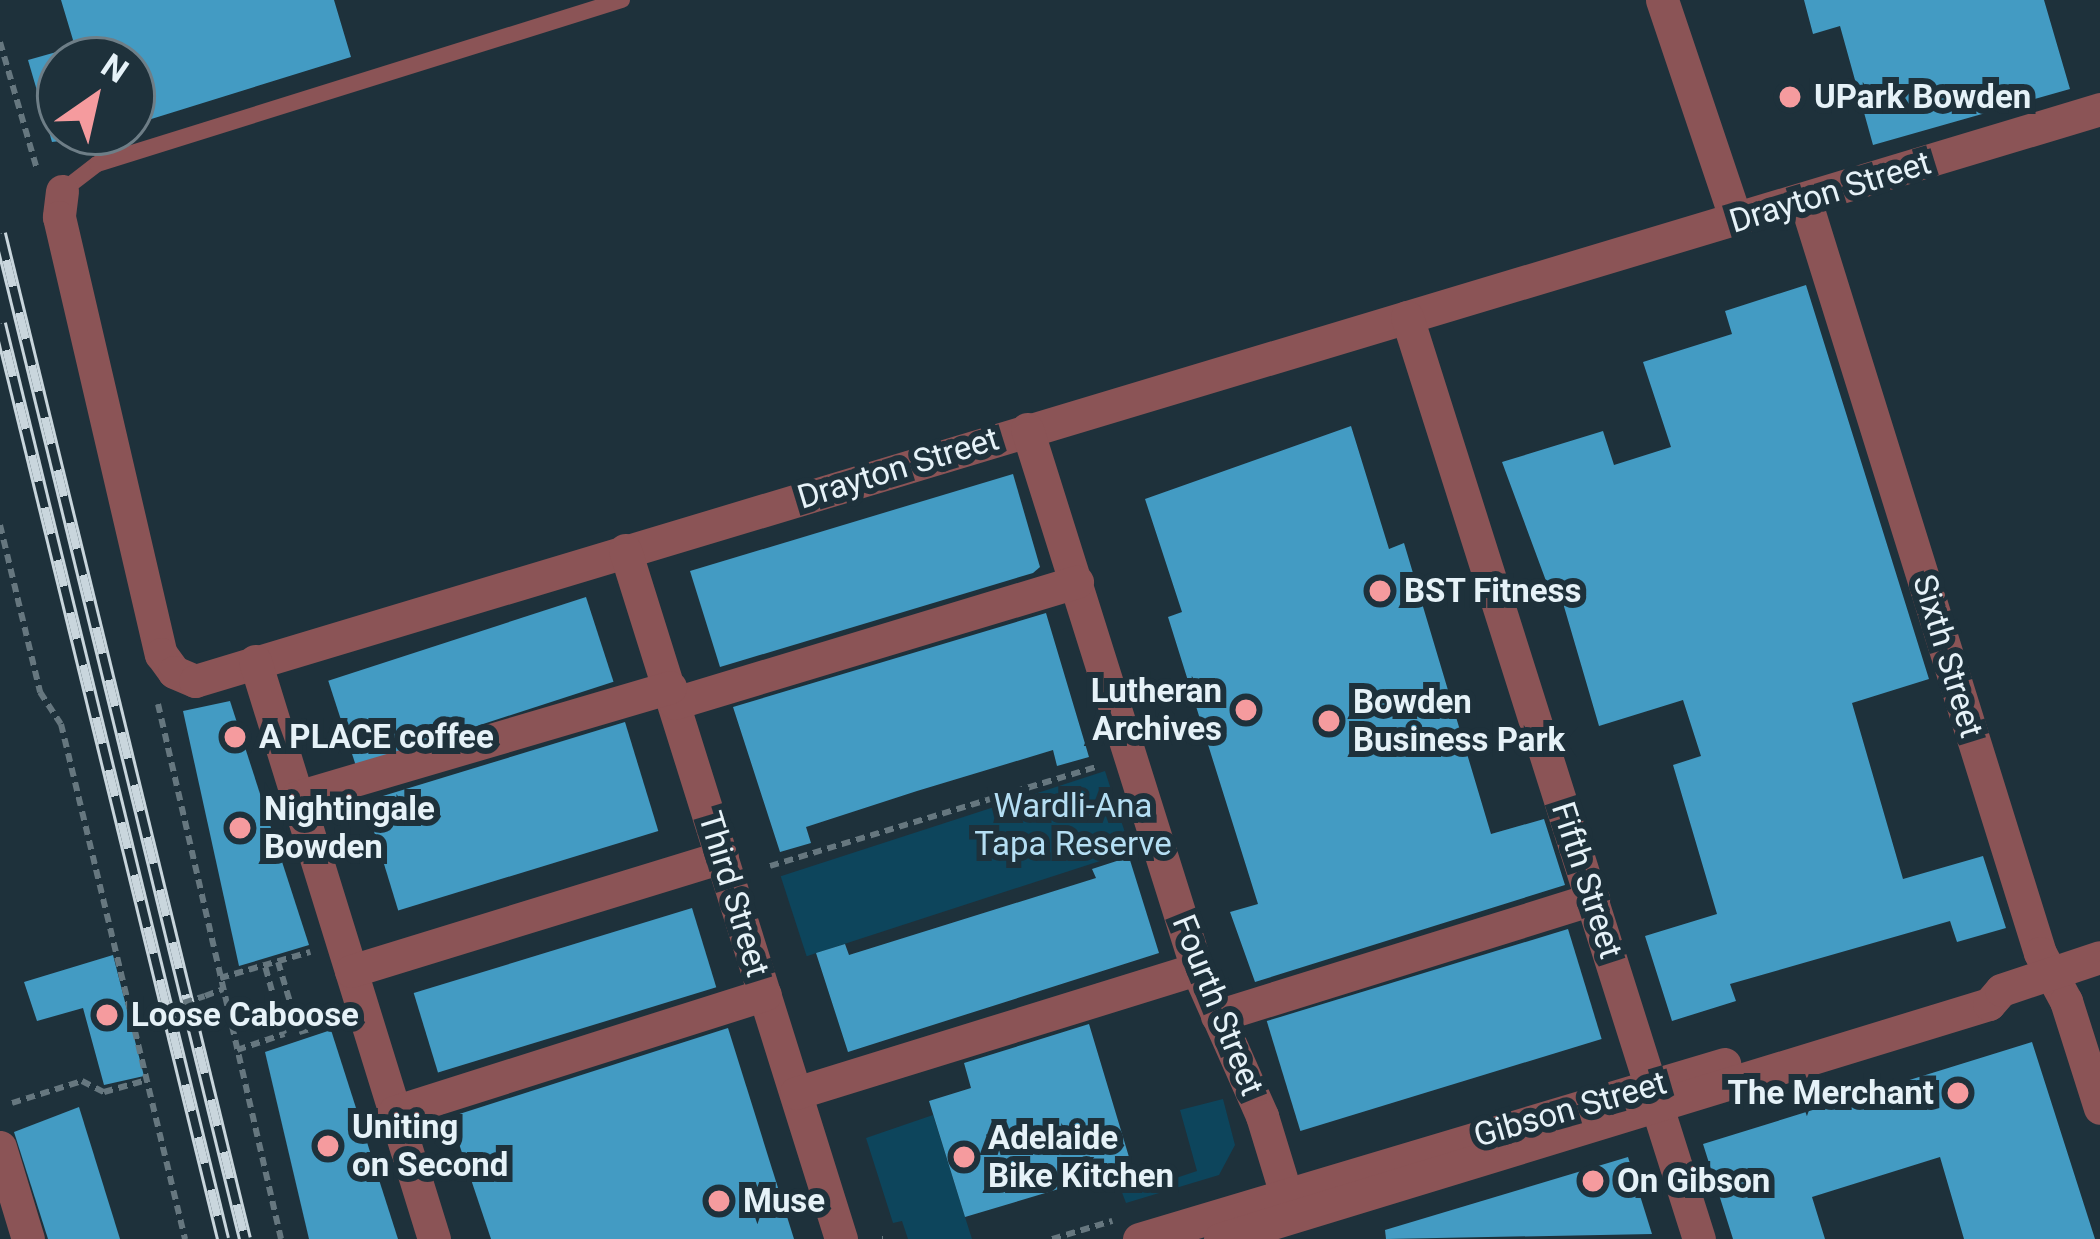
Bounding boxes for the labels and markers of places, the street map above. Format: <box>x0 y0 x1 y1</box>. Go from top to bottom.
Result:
place label: UPark Bowden <box>1814 77 2031 117</box>
marker: UPark Bowden <box>1777 84 1803 110</box>
place label: BST Fitness <box>1404 571 1582 611</box>
marker: BST Fitness <box>1367 578 1393 604</box>
place label: Lutheran Archives <box>1091 671 1222 749</box>
place label: Bowden Business Park <box>1353 682 1565 760</box>
marker: Lutheran Archives <box>1233 697 1259 723</box>
marker: Bowden Business Park <box>1316 708 1342 734</box>
place label: A PLACE coffee <box>259 717 494 757</box>
marker: A PLACE coffee <box>222 724 248 750</box>
place label: Nightingale Bowden <box>264 789 435 867</box>
marker: Nightingale Bowden <box>227 815 253 841</box>
place label: Loose Caboose <box>131 995 359 1035</box>
marker: Loose Caboose <box>94 1002 120 1028</box>
place label: The Merchant <box>1728 1073 1934 1113</box>
marker: The Merchant <box>1945 1080 1971 1106</box>
place label: Uniting on Second <box>352 1107 508 1185</box>
place label: Adelaide Bike Kitchen <box>988 1118 1174 1196</box>
marker: Uniting on Second <box>315 1133 341 1159</box>
marker: Adelaide Bike Kitchen <box>951 1144 977 1170</box>
place label: On Gibson <box>1617 1161 1770 1201</box>
marker: On Gibson <box>1580 1168 1606 1194</box>
place label: Muse <box>743 1181 825 1221</box>
marker: Muse <box>706 1188 732 1214</box>

